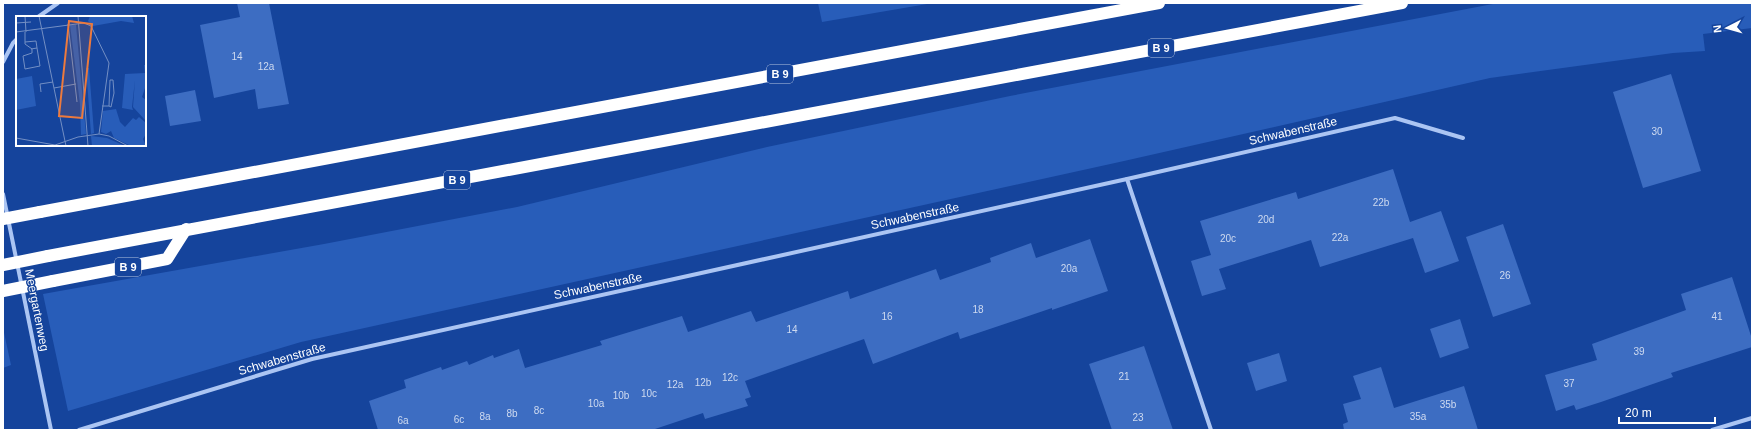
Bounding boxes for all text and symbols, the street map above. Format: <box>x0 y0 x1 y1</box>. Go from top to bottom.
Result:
north arrow <box>1707 8 1747 48</box>
inset map <box>16 16 146 146</box>
text: N <box>1711 24 1723 34</box>
road number: B 9 <box>1148 39 1174 57</box>
house number: 14 <box>231 51 243 62</box>
house number: 12a <box>258 61 275 72</box>
road number: B 9 <box>767 65 793 83</box>
street label: Schwabenstraße <box>1248 114 1339 148</box>
house number: 30 <box>1651 126 1663 137</box>
road number: B 9 <box>444 171 470 189</box>
house number: 22b <box>1373 197 1390 208</box>
street label: Schwabenstraße <box>870 200 961 232</box>
house number: 20d <box>1258 214 1274 225</box>
house number: 22a <box>1332 232 1349 243</box>
house number: 20c <box>1220 233 1236 244</box>
road number: B 9 <box>115 258 141 276</box>
house number: 20a <box>1061 263 1078 274</box>
street label: Meergartenweg <box>22 268 52 352</box>
street label: Schwabenstraße <box>553 270 644 302</box>
house number: 26 <box>1499 270 1511 281</box>
house number: 18 <box>972 304 984 315</box>
house number: 16 <box>881 311 893 322</box>
house number: 41 <box>1711 311 1723 322</box>
house number: 14 <box>786 324 798 335</box>
street label: Schwabenstraße <box>237 340 328 378</box>
house number: 39 <box>1633 346 1645 357</box>
house number: 21 <box>1118 371 1130 382</box>
house number: 12c <box>722 372 738 383</box>
house number: 12b <box>695 377 712 388</box>
house number: 37 <box>1563 378 1575 389</box>
house number: 12a <box>667 379 684 390</box>
house number: 10c <box>641 388 657 399</box>
house number: 10b <box>613 390 630 401</box>
house number: 10a <box>588 398 605 409</box>
house number: 35b <box>1440 399 1457 410</box>
scale bar <box>1619 399 1715 425</box>
house number: 8c <box>534 405 544 416</box>
text: 20 m <box>1625 406 1652 420</box>
house number: 8b <box>506 408 518 419</box>
house number: 8a <box>479 411 491 422</box>
house number: 35a <box>1410 411 1427 422</box>
house number: 23 <box>1132 412 1144 423</box>
house number: 6c <box>454 414 464 425</box>
house number: 6a <box>397 415 409 426</box>

